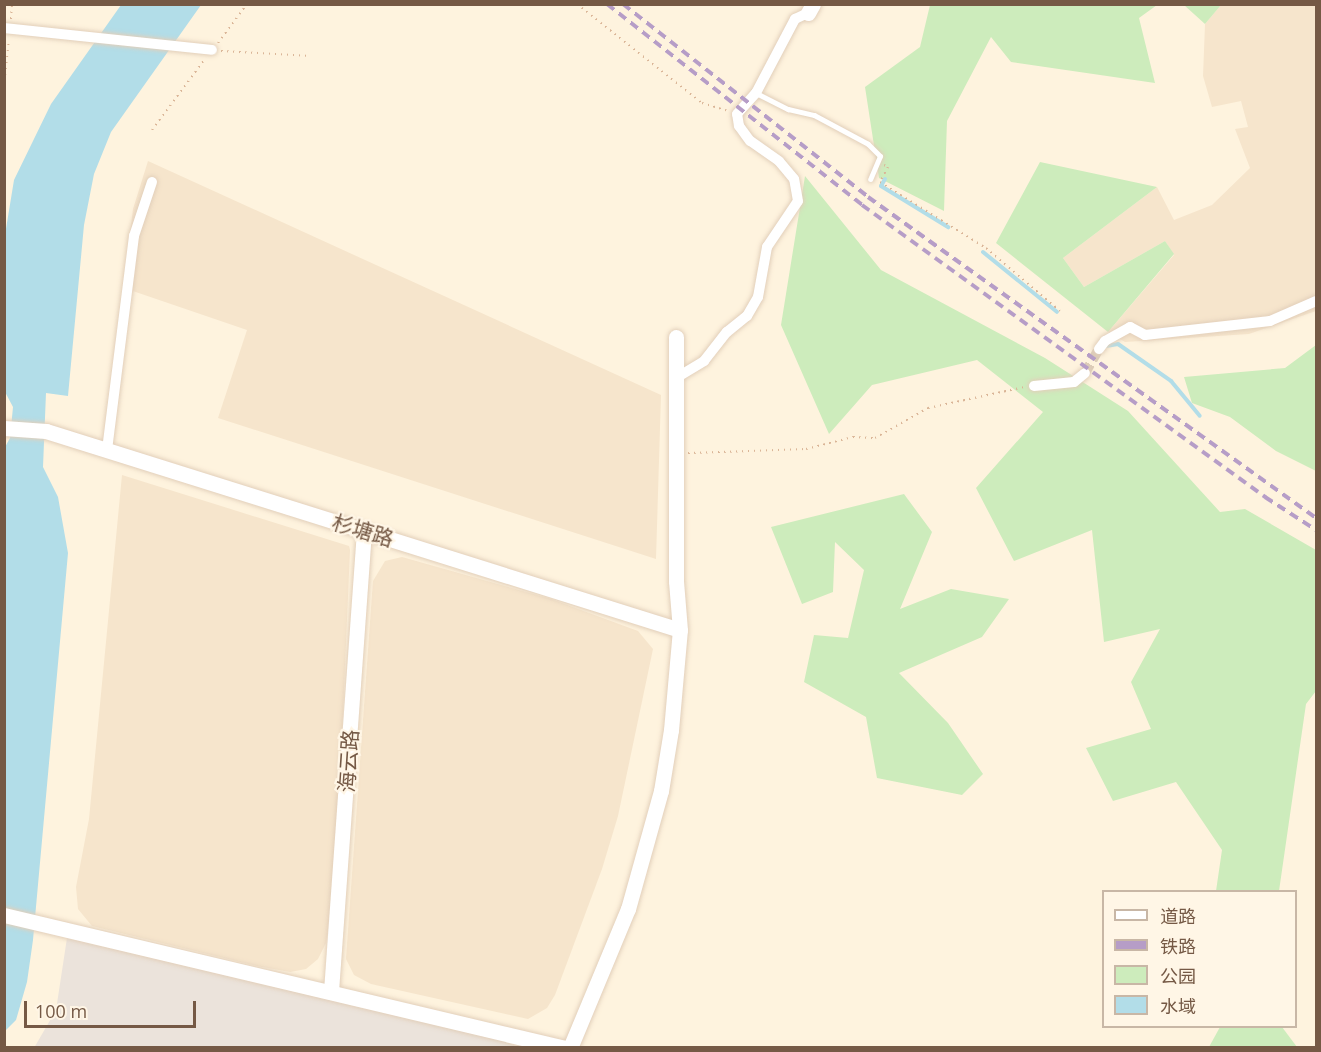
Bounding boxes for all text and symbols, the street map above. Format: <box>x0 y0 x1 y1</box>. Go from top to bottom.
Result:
street label: 杉塘路 <box>329 509 397 551</box>
street label: 海云路 <box>333 729 363 793</box>
legend <box>1102 890 1297 1028</box>
text: 道路 <box>1160 904 1196 928</box>
text: 铁路 <box>1160 934 1196 958</box>
text: 公园 <box>1160 964 1196 988</box>
scale bar <box>27 989 200 1027</box>
text: 水域 <box>1160 994 1196 1018</box>
text: 100 m <box>35 999 87 1023</box>

